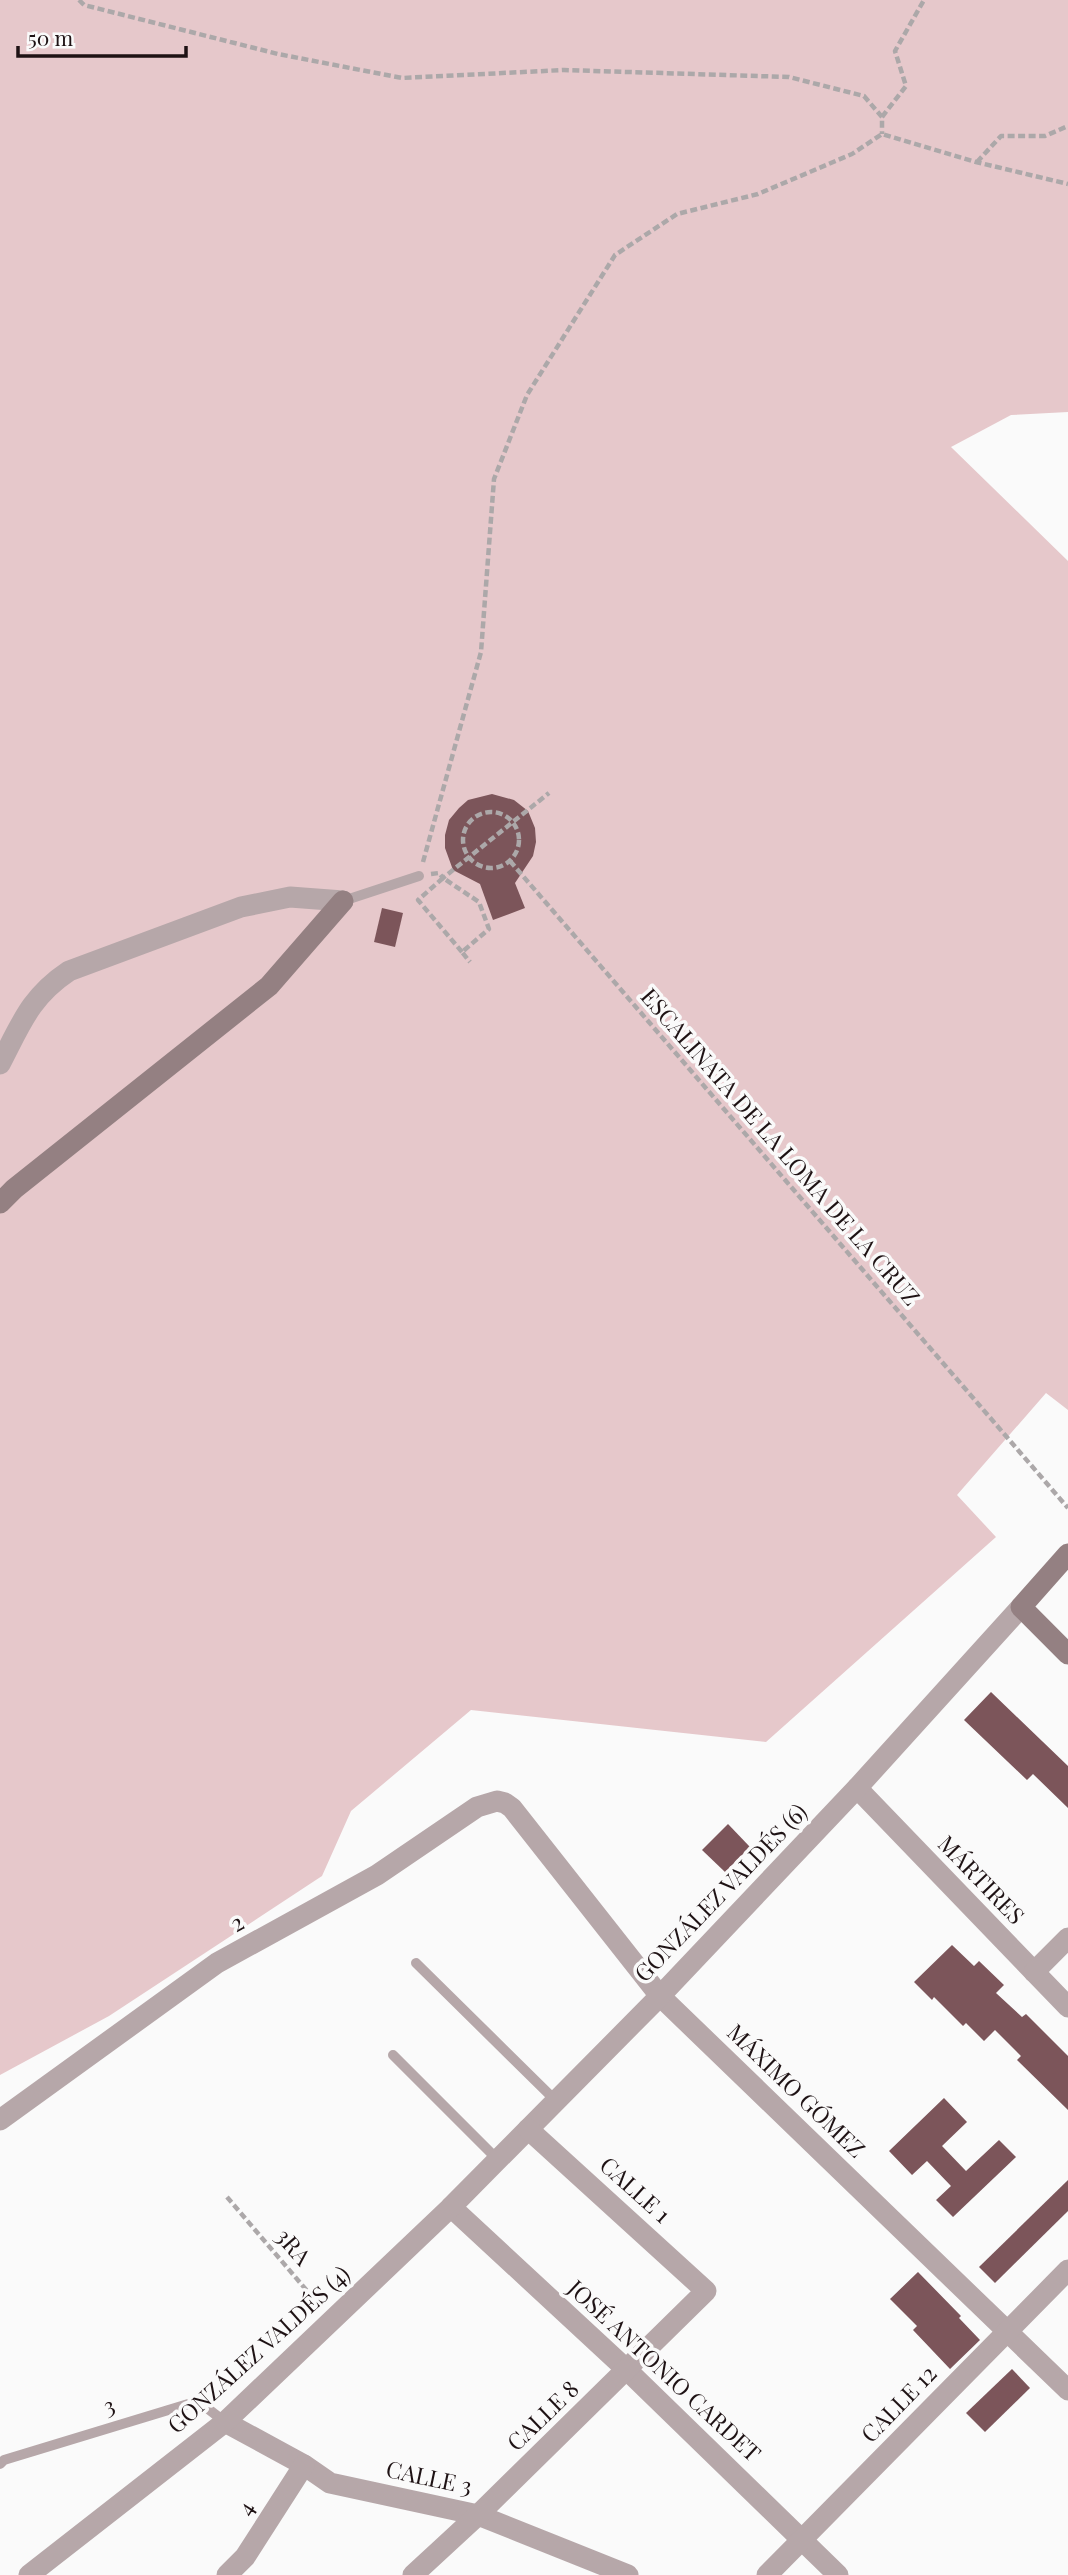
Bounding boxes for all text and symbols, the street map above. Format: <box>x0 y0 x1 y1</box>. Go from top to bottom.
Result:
scale bar <box>18 14 186 58</box>
text: 50 m <box>28 23 74 51</box>
street label: ESCALINATA DE LA LOMA DE LA CRUZ <box>635 981 928 1311</box>
street label: GONZÁLEZ VALDÉS (6) <box>627 1796 813 1988</box>
street label: MÁRTIRES <box>932 1828 1032 1930</box>
street label: 2 <box>224 1905 248 1938</box>
street label: MÁXIMO GÓMEZ <box>721 2016 873 2164</box>
street label: CALLE 1 <box>594 2149 678 2229</box>
street label: 3RA <box>269 2221 319 2272</box>
street label: GONZÁLEZ VALDÉS (4) <box>160 2258 356 2439</box>
street label: JOSÉ ANTONIO CARDET <box>561 2272 768 2468</box>
street label: CALLE 12 <box>853 2358 942 2448</box>
street label: CALLE 8 <box>499 2373 585 2457</box>
street label: 3 <box>99 2388 118 2421</box>
street label: CALLE 3 <box>384 2452 475 2501</box>
street label: 4 <box>229 2494 261 2520</box>

